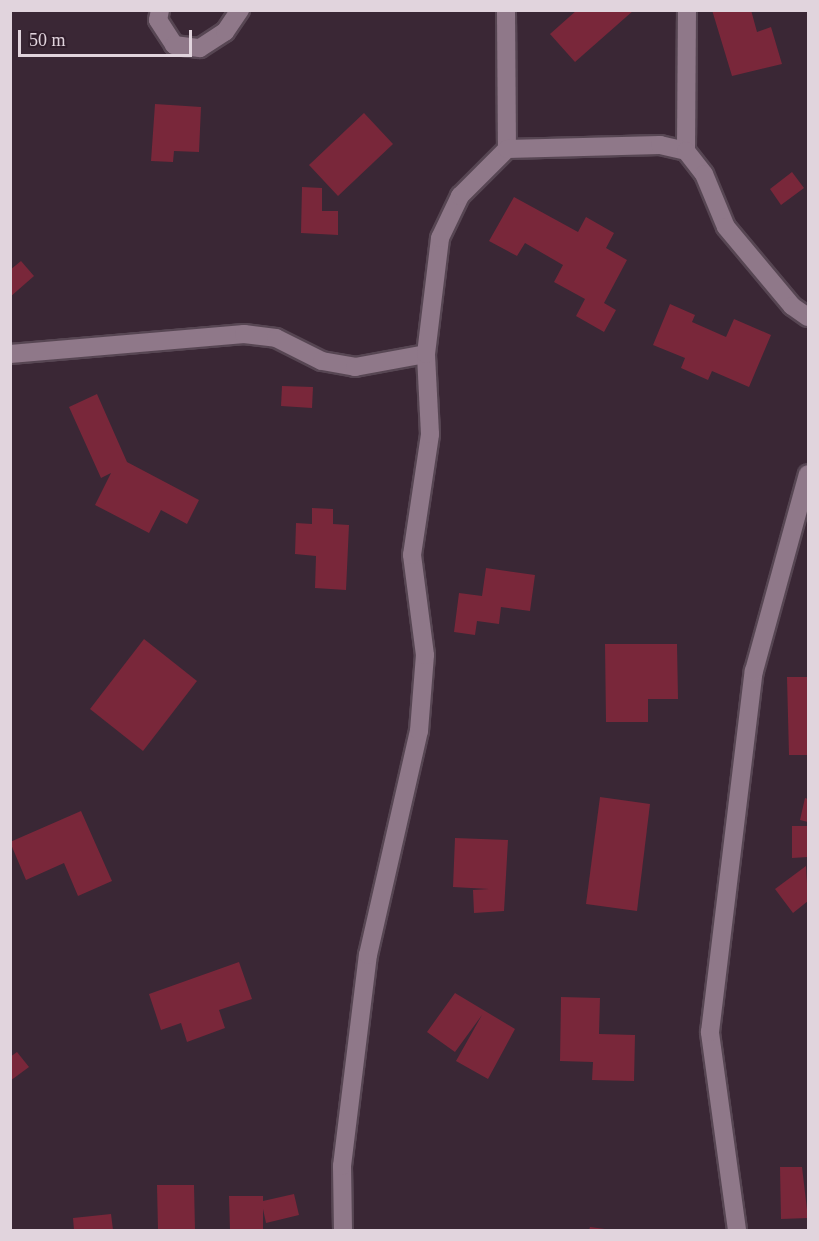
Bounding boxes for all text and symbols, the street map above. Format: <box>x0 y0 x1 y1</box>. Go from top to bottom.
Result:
scale bar <box>21 18 195 56</box>
text: 50 m <box>29 30 66 50</box>

